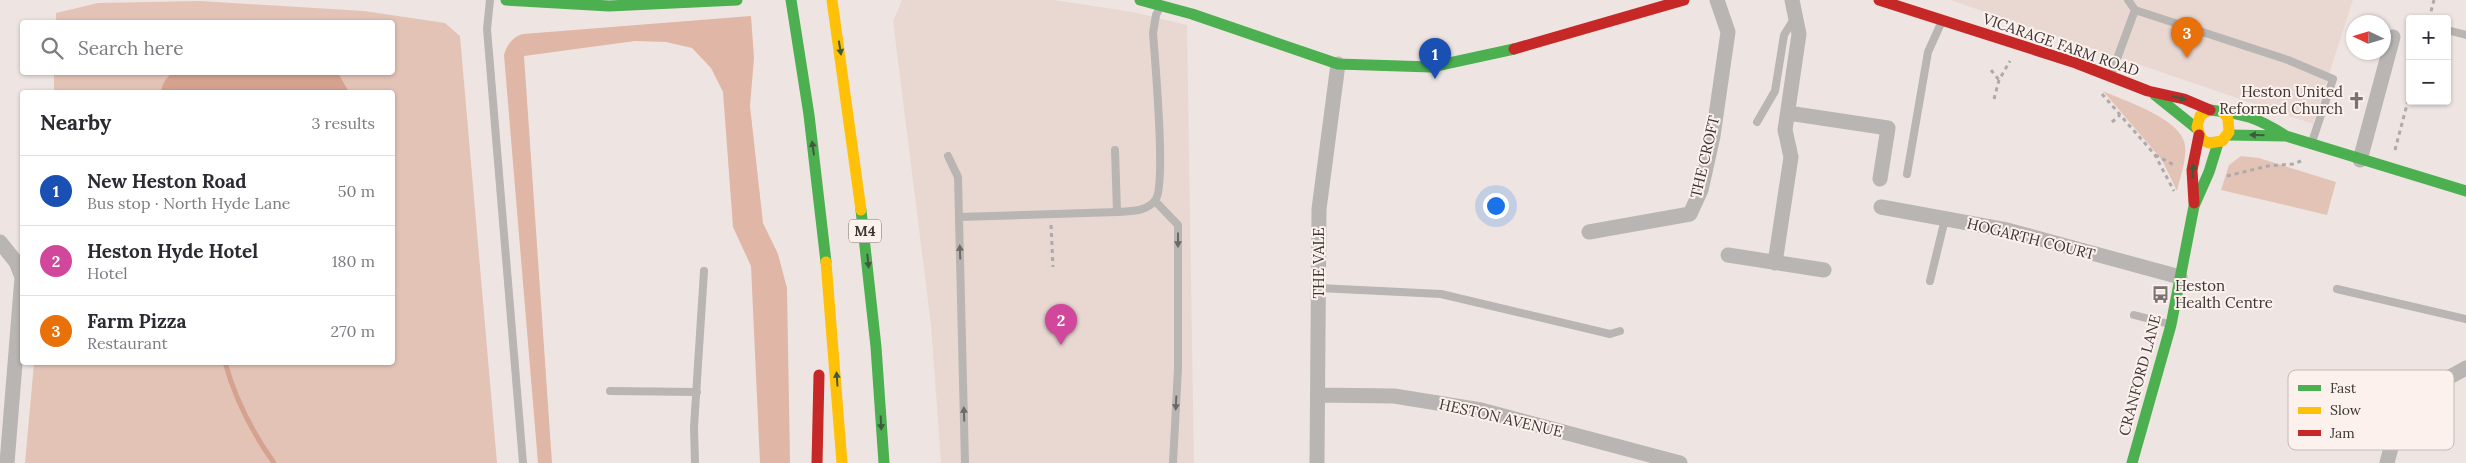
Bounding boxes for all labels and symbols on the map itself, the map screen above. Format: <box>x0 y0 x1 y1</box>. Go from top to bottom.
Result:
street label: VICARAGE FARM ROAD <box>1979 8 2142 80</box>
north arrow <box>2346 15 2391 60</box>
pin: 3 <box>2171 17 2203 58</box>
pin: 1 <box>1419 38 1451 79</box>
one-way arrow <box>837 40 845 56</box>
place label: Heston United Reformed Church <box>2219 82 2343 118</box>
church icon: Heston United Reformed Church <box>2347 91 2367 111</box>
one-way arrow <box>2172 94 2187 102</box>
street label: THE CROFT <box>1686 113 1723 200</box>
one-way arrow <box>2249 131 2265 139</box>
one-way arrow <box>809 140 817 156</box>
one-way arrow <box>2189 162 2197 178</box>
your location <box>1483 193 1509 219</box>
street label: HOGARTH COURT <box>1965 213 2098 264</box>
road number: M4 <box>849 220 881 242</box>
street label: THE VALE <box>1309 227 1328 299</box>
one-way arrow <box>1174 232 1182 248</box>
one-way arrow <box>956 244 964 260</box>
one-way arrow <box>864 254 872 270</box>
place label: Heston Health Centre <box>2175 276 2273 312</box>
bus stop icon: Heston Health Centre <box>2151 285 2171 305</box>
pin: 2 <box>1045 304 1077 345</box>
street label: CRANFORD LANE <box>2114 312 2165 438</box>
legend <box>2288 370 2454 450</box>
one-way arrow <box>833 371 841 387</box>
text: Fast <box>2330 379 2357 397</box>
street label: HESTON AVENUE <box>1437 394 1565 441</box>
one-way arrow <box>1172 395 1180 411</box>
text: Slow <box>2330 401 2362 419</box>
one-way arrow <box>960 406 968 422</box>
one-way arrow <box>878 415 886 431</box>
text: Jam <box>2329 424 2355 442</box>

